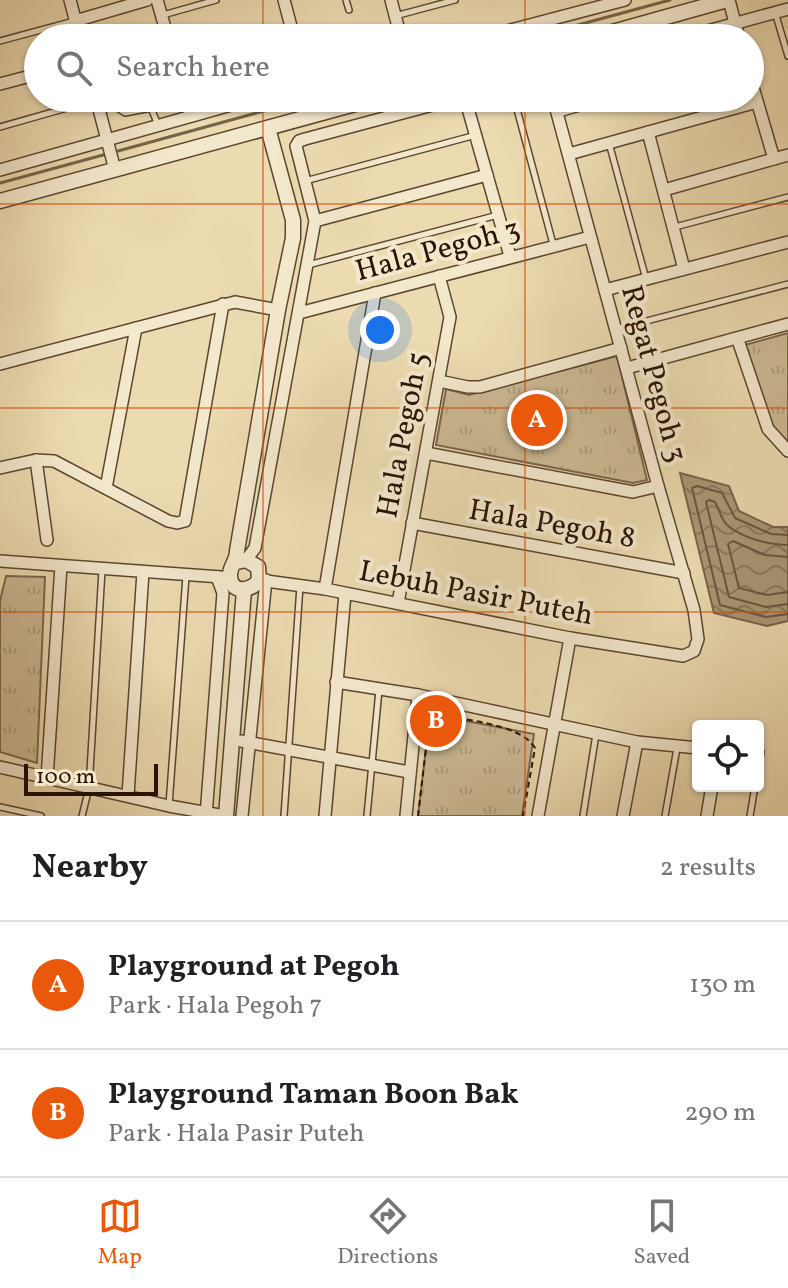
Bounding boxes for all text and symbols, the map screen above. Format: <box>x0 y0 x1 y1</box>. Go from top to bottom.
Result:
search box <box>24 24 764 112</box>
icon: search <box>52 46 96 90</box>
text: Search here <box>116 47 270 89</box>
street label: Hala Pegoh 3 <box>351 209 525 293</box>
street label: Regat Pegoh 3 <box>609 281 697 467</box>
your location <box>360 310 400 350</box>
street label: Hala Pegoh 5 <box>367 349 441 521</box>
pin: A <box>511 390 563 450</box>
street label: Hala Pegoh 8 <box>465 490 639 560</box>
street label: Lebuh Pasir Puteh <box>355 551 597 637</box>
pin: B <box>410 691 462 751</box>
map controls <box>692 720 764 792</box>
button: locate <box>692 720 764 792</box>
scale bar <box>24 760 158 796</box>
text: 100 m <box>36 762 95 793</box>
text: Nearby <box>32 845 148 892</box>
text: 2 results <box>660 850 756 886</box>
text: Playground at Pegoh <box>108 946 400 988</box>
text: A <box>49 967 67 1003</box>
text: 130 m <box>689 967 756 1003</box>
text: Park · Hala Pegoh 7 <box>108 988 322 1024</box>
text: Playground Taman Boon Bak <box>108 1074 519 1116</box>
text: B <box>49 1095 67 1131</box>
text: 290 m <box>684 1095 756 1131</box>
text: Park · Hala Pasir Puteh <box>108 1116 365 1152</box>
tab: Map <box>98 1194 142 1273</box>
tab: Directions <box>337 1194 438 1273</box>
tab: Saved <box>634 1194 690 1273</box>

